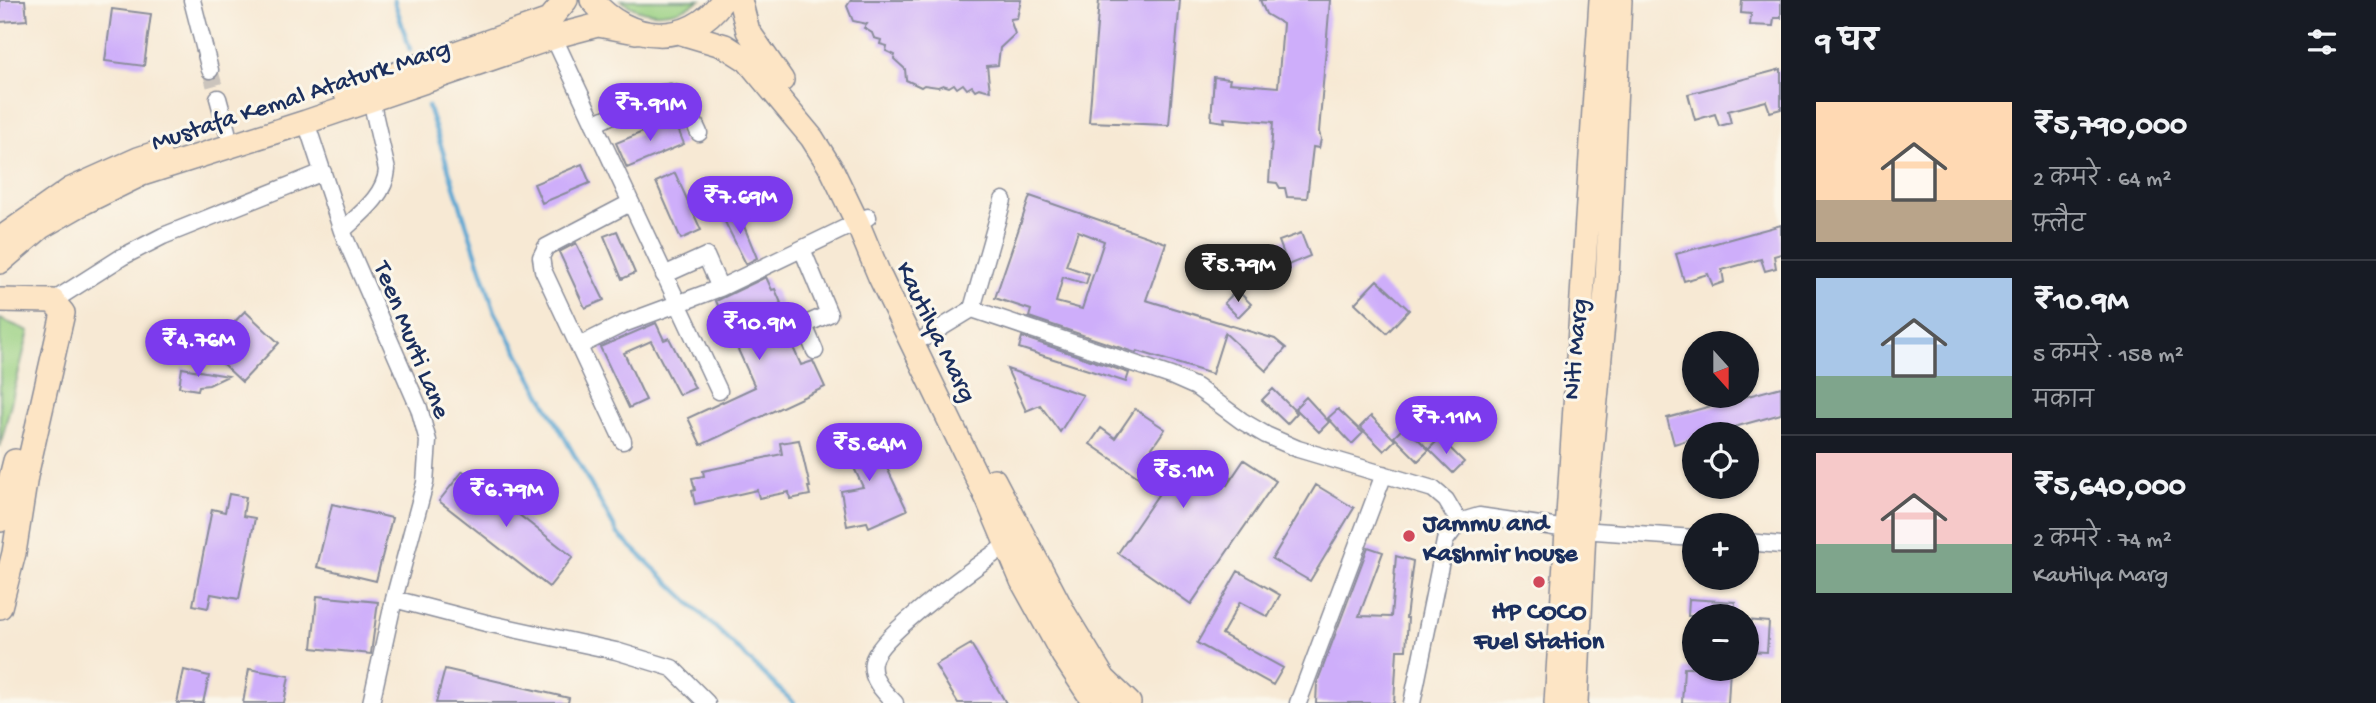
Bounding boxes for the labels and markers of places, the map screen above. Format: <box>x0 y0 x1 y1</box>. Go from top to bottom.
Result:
pin: ₹7.91M <box>593 83 707 143</box>
pin: ₹7.69M <box>683 176 797 236</box>
pin: ₹5.79M <box>1181 244 1295 304</box>
pin: ₹10.9M <box>702 302 816 362</box>
pin: ₹4.76M <box>141 320 255 379</box>
pin: ₹7.11M <box>1389 396 1503 456</box>
pin: ₹5.64M <box>812 424 926 483</box>
pin: ₹5.1M <box>1134 450 1232 510</box>
pin: ₹6.79M <box>449 470 563 529</box>
place label: Jammu and Kashmir house <box>1422 510 1579 571</box>
marker: Jammu and Kashmir house <box>1401 528 1417 544</box>
marker: HP COCO Fuel Station <box>1531 574 1547 590</box>
place label: HP COCO Fuel Station <box>1473 598 1605 659</box>

